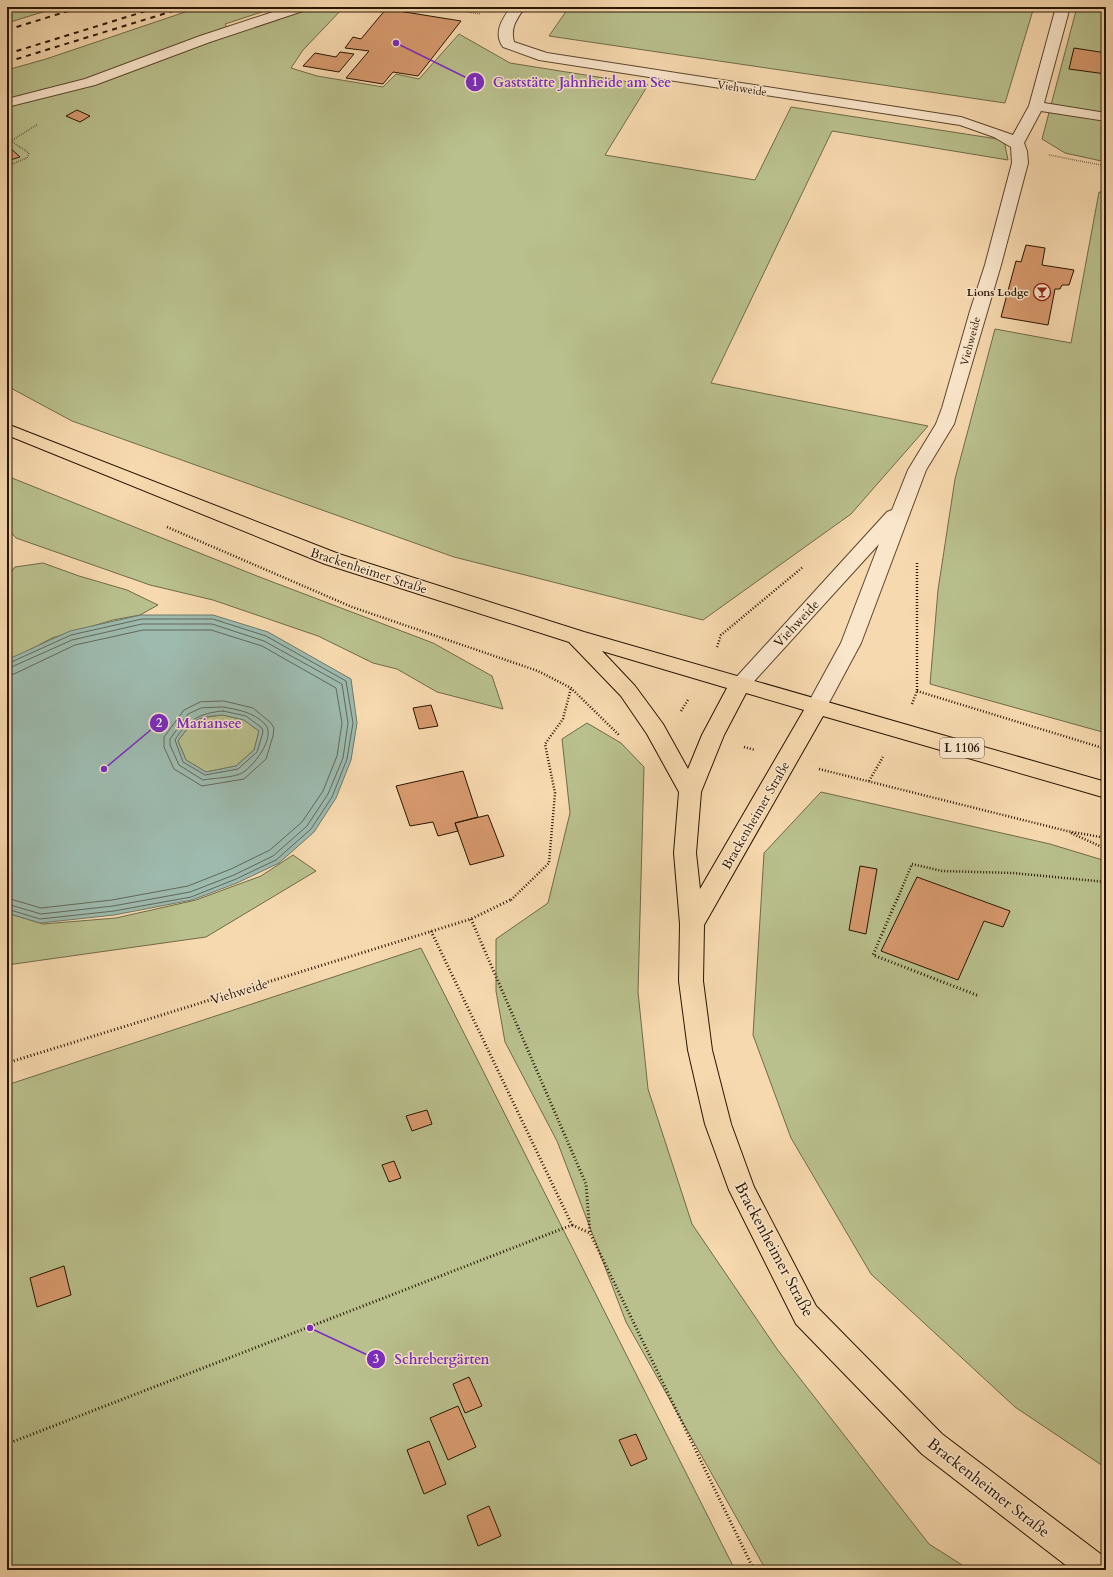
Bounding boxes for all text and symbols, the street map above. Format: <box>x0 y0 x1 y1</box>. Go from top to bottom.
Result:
callout: Gaststätte Jahnheide am See <box>465 69 679 95</box>
text: Gaststätte Jahnheide am See <box>493 73 671 92</box>
text: 1 <box>472 74 478 90</box>
street label: Viehweide <box>716 77 768 100</box>
bar icon: Lions Lodge <box>1032 282 1052 302</box>
place label: Lions Lodge <box>967 285 1029 300</box>
street label: Viehweide <box>957 315 984 367</box>
street label: Brackenheimer Straße <box>308 544 429 598</box>
street label: Viehweide <box>770 596 824 651</box>
callout: Mariansee <box>149 710 250 736</box>
text: Mariansee <box>176 714 242 733</box>
text: 2 <box>156 715 162 731</box>
road number: L 1106 <box>940 738 984 758</box>
street label: Brackenheimer Straße <box>718 758 794 873</box>
street label: Viehweide <box>208 975 270 1009</box>
street label: Brackenheimer Straße <box>729 1178 819 1321</box>
callout: Schrebergärten <box>366 1346 497 1372</box>
text: Schrebergärten <box>394 1350 490 1369</box>
text: 3 <box>373 1351 379 1367</box>
street label: Brackenheimer Straße <box>923 1433 1054 1543</box>

